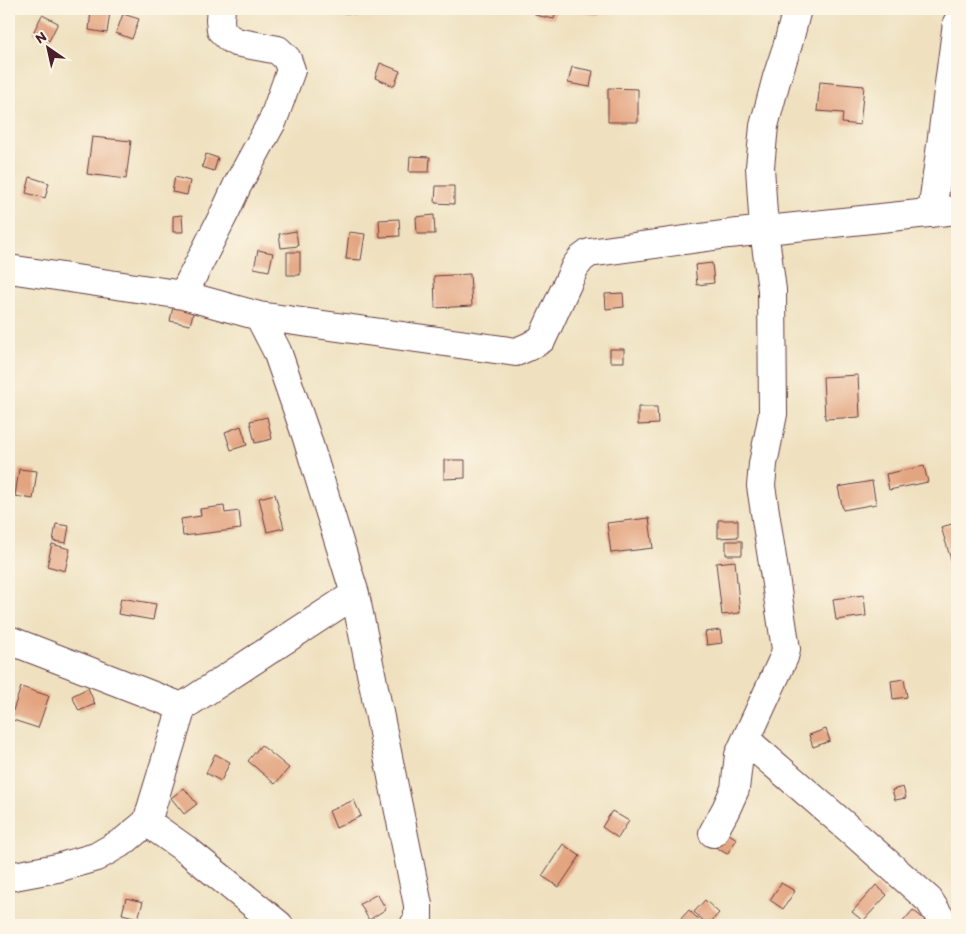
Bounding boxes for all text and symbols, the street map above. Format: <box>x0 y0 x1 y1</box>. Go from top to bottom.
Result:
north arrow <box>22 22 72 72</box>
text: N <box>32 28 50 47</box>

